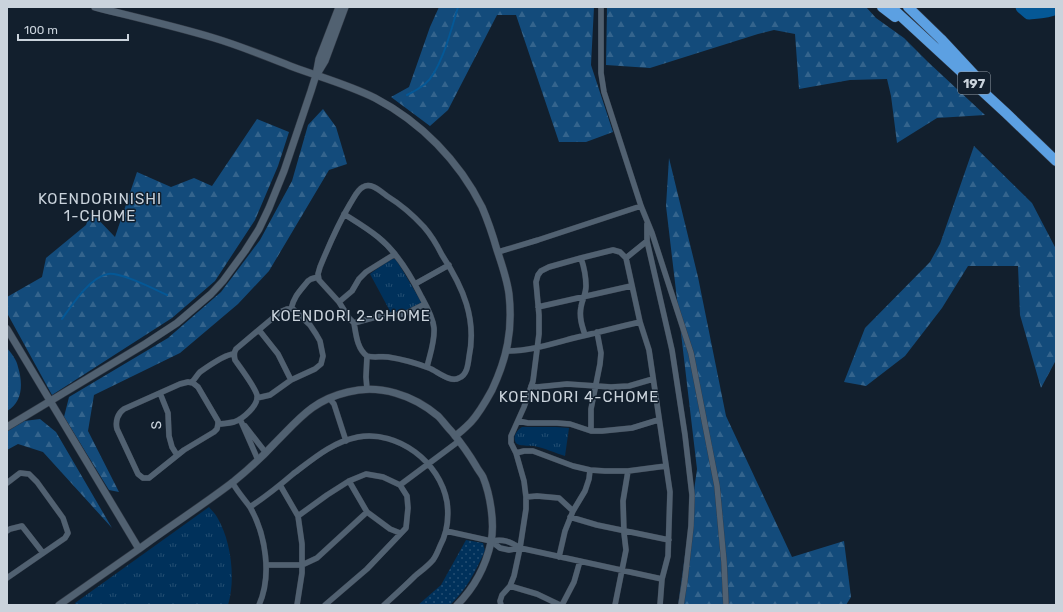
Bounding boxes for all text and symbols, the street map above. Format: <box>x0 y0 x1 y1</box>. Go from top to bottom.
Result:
scale bar <box>18 16 128 42</box>
text: 100 m <box>24 23 58 37</box>
road number: 197 <box>958 72 990 94</box>
district label: KOENDORINISHI 1-CHOME <box>38 190 162 225</box>
district label: KOENDORI 2-CHOME <box>271 307 431 325</box>
district label: KOENDORI 4-CHOME <box>499 388 659 406</box>
street label: S <box>148 420 165 430</box>

